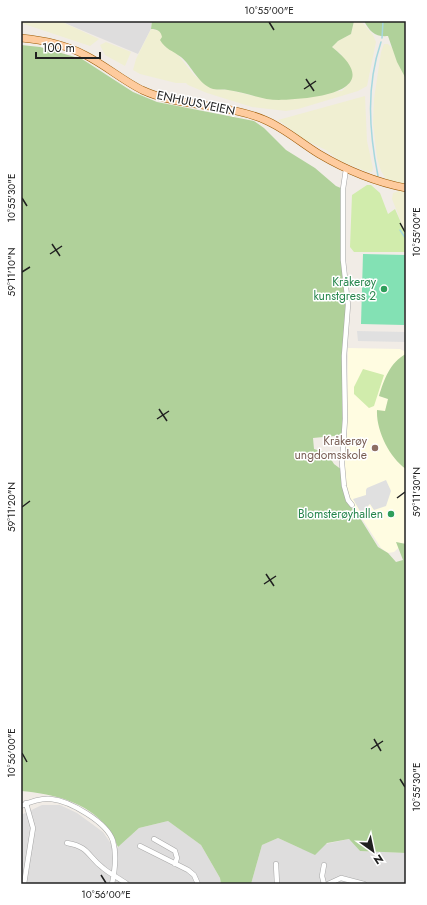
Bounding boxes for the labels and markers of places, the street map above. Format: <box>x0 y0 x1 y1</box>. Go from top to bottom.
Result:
place label: Kråkerøy kunstgress 2 <box>313 273 377 305</box>
marker: Kråkerøy kunstgress 2 <box>379 284 389 294</box>
place label: Kråkerøy ungdomsskole <box>295 432 368 464</box>
marker: Kråkerøy ungdomsskole <box>370 443 380 453</box>
place label: Blomsterøyhallen <box>298 505 383 523</box>
marker: Blomsterøyhallen <box>386 509 396 519</box>

